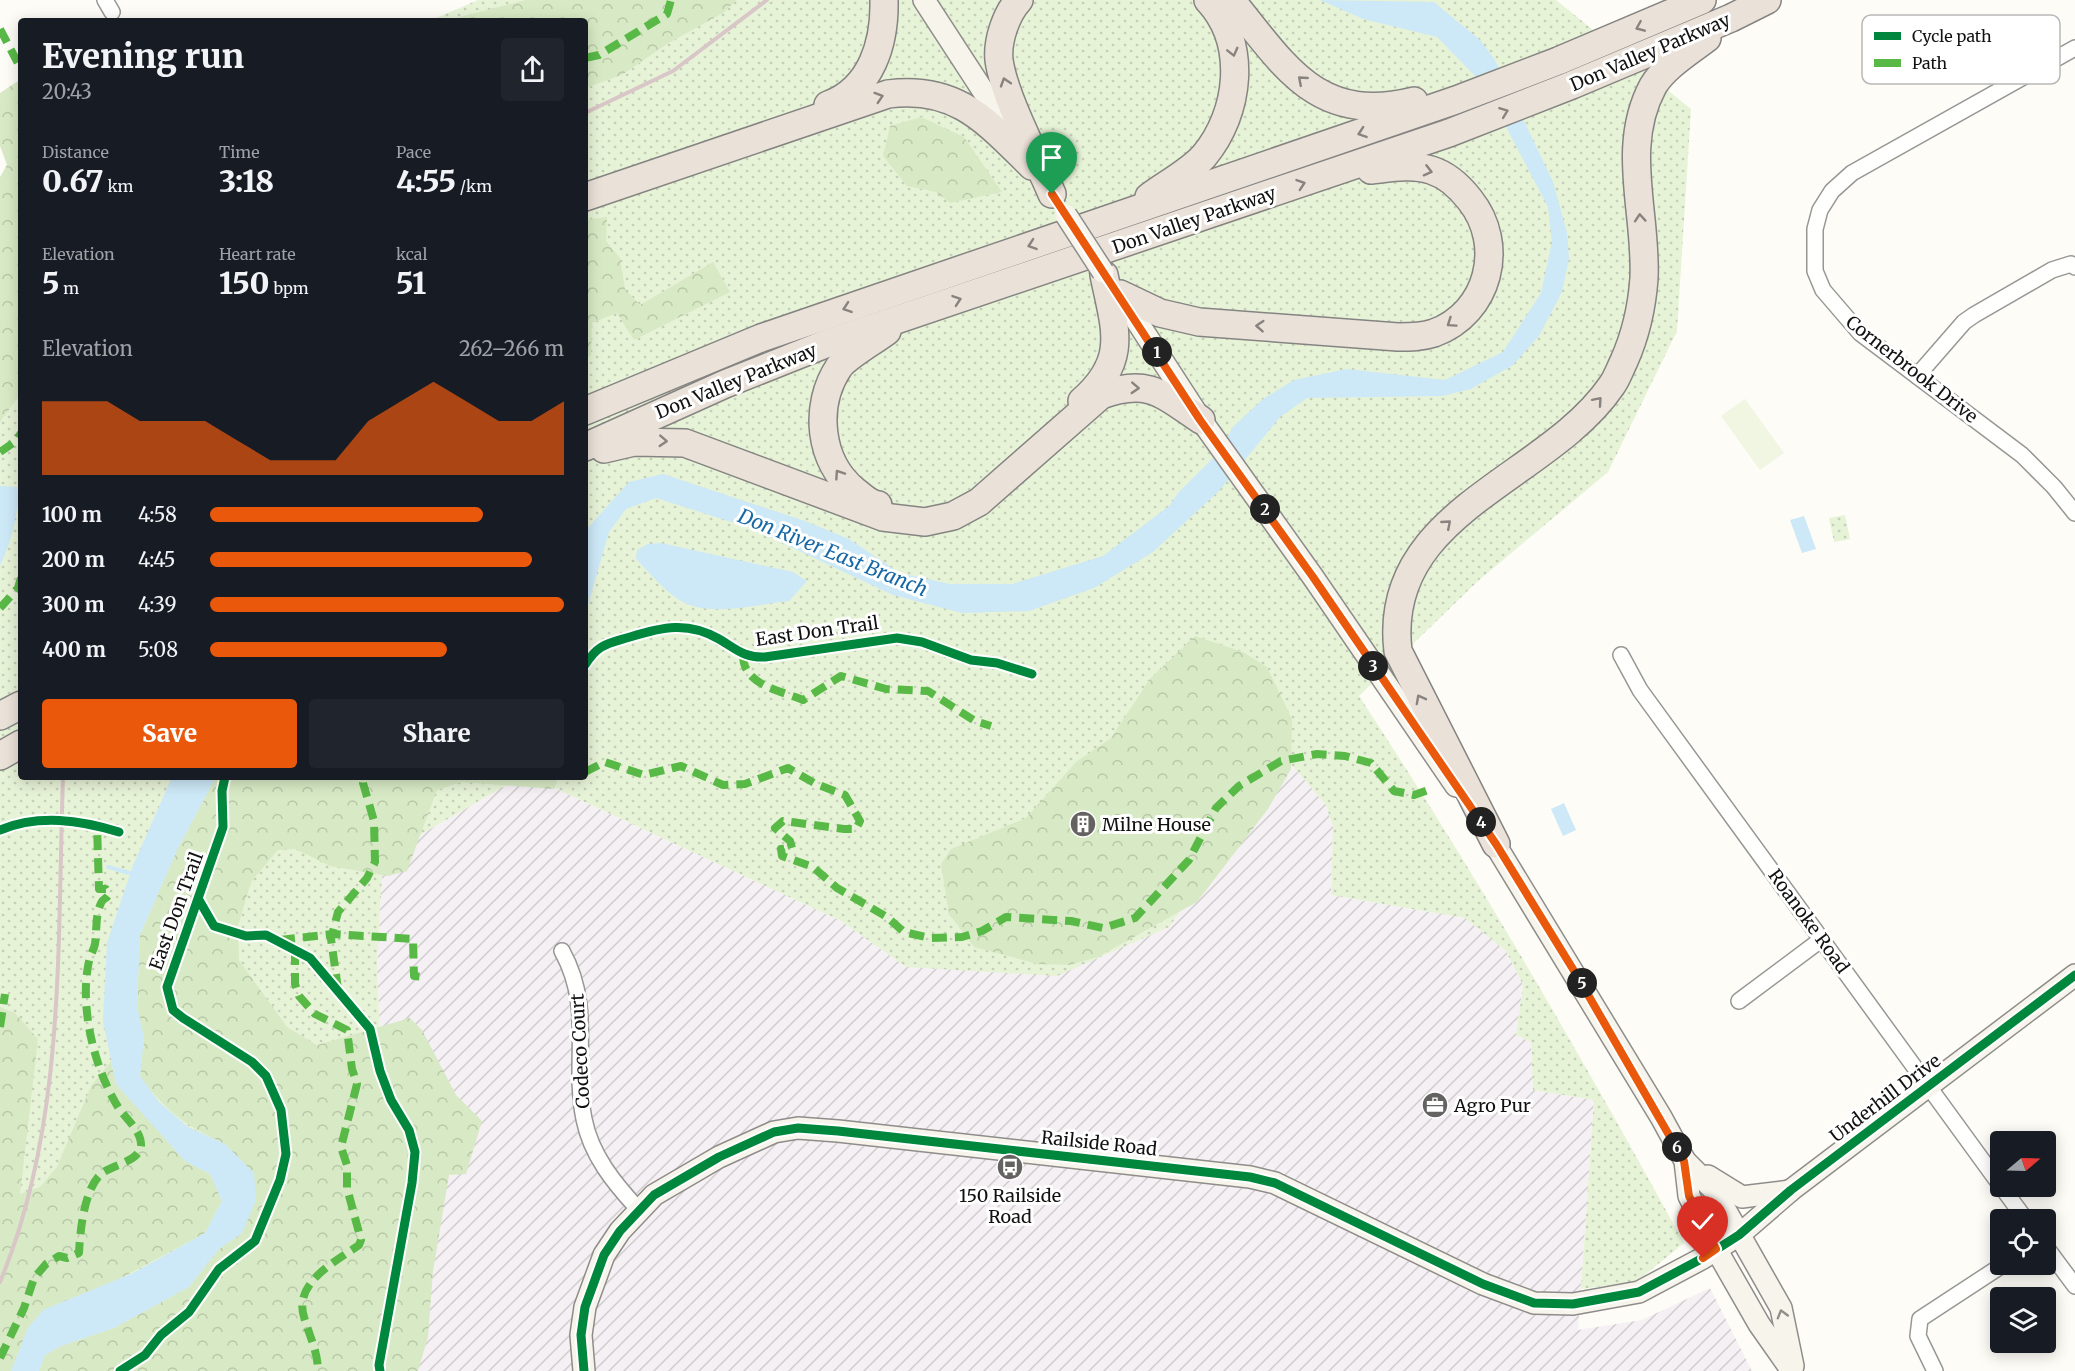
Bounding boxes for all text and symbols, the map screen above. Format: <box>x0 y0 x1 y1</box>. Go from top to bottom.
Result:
street label: Don Valley Parkway <box>1566 8 1734 96</box>
legend <box>1862 15 2060 84</box>
one-way arrow <box>1635 20 1646 32</box>
text: Cycle path <box>1912 26 1992 46</box>
text: Evening run <box>42 36 244 77</box>
button: share <box>501 38 564 101</box>
one-way arrow <box>1225 47 1238 57</box>
text: Path <box>1912 53 1948 73</box>
one-way arrow <box>1298 76 1309 87</box>
one-way arrow <box>1000 77 1013 88</box>
text: 20:43 <box>42 79 92 104</box>
one-way arrow <box>873 92 884 105</box>
one-way arrow <box>1497 107 1508 119</box>
one-way arrow <box>1357 126 1368 139</box>
pin <box>1026 132 1077 194</box>
icon: arrive <box>1035 141 1068 174</box>
text: Distance <box>42 142 109 162</box>
text: Time <box>219 142 260 162</box>
text: Pace <box>396 142 431 162</box>
text: 0.67 <box>42 162 104 200</box>
text: 3:18 <box>219 162 274 200</box>
text: 4:55 <box>396 162 456 200</box>
one-way arrow <box>1423 163 1433 176</box>
text: km <box>104 176 133 196</box>
text: /km <box>456 176 492 196</box>
one-way arrow <box>1295 179 1306 191</box>
street label: Don Valley Parkway <box>1109 181 1279 259</box>
one-way arrow <box>1634 213 1647 222</box>
one-way arrow <box>1027 238 1038 250</box>
text: Elevation <box>42 244 115 264</box>
text: Heart rate <box>219 244 296 264</box>
text: kcal <box>396 244 427 264</box>
text: 5 <box>42 264 60 302</box>
text: 150 <box>219 264 270 302</box>
text: 51 <box>396 264 426 302</box>
text: m <box>60 278 79 298</box>
text: bpm <box>270 278 309 298</box>
one-way arrow <box>951 295 962 308</box>
one-way arrow <box>842 300 853 313</box>
street label: Cornerbrook Drive <box>1841 310 1983 428</box>
one-way arrow <box>1447 316 1458 327</box>
one-way arrow <box>1255 320 1264 333</box>
text: Elevation <box>42 336 133 361</box>
text: 262–266 m <box>459 336 564 361</box>
pin: 1 <box>1142 337 1172 367</box>
street label: Don Valley Parkway <box>652 338 820 424</box>
text: 1 <box>1153 342 1161 362</box>
one-way arrow <box>1130 381 1139 394</box>
one-way arrow <box>1591 397 1602 408</box>
one-way arrow <box>659 435 668 448</box>
one-way arrow <box>835 470 846 481</box>
pin: 2 <box>1250 494 1280 524</box>
text: 2 <box>1260 499 1270 519</box>
text: 100 m <box>42 502 102 527</box>
text: 4:58 <box>138 502 177 527</box>
water label: Don River East Branch <box>734 502 931 601</box>
one-way arrow <box>1440 520 1451 531</box>
text: 200 m <box>42 547 105 572</box>
text: 4:45 <box>138 547 176 572</box>
text: 300 m <box>42 592 105 617</box>
text: 4:39 <box>138 592 177 617</box>
street label: East Don Trail <box>754 611 880 651</box>
text: 400 m <box>42 637 106 662</box>
text: 5:08 <box>138 637 178 662</box>
pin: 3 <box>1358 651 1388 681</box>
text: 3 <box>1368 656 1378 676</box>
one-way arrow <box>1416 694 1427 705</box>
button: Save <box>42 699 297 768</box>
button: Share <box>309 699 564 768</box>
pin: 4 <box>1466 807 1496 837</box>
building icon: Milne House <box>1068 809 1098 839</box>
text: 4 <box>1476 812 1486 832</box>
place label: Milne House <box>1102 813 1211 836</box>
street label: East Don Trail <box>144 848 208 973</box>
street label: Roanoke Road <box>1763 864 1855 978</box>
pin: 5 <box>1567 968 1597 998</box>
text: 5 <box>1577 973 1587 993</box>
street label: Codeco Court <box>566 993 594 1109</box>
street label: Underhill Drive <box>1825 1049 1945 1147</box>
office icon: Agro Pur <box>1420 1090 1450 1120</box>
place label: Agro Pur <box>1453 1094 1531 1117</box>
street label: Railside Road <box>1040 1125 1158 1161</box>
north arrow <box>1990 1131 2056 1197</box>
map controls <box>1990 1131 2056 1353</box>
pin: 6 <box>1662 1132 1692 1162</box>
text: 6 <box>1672 1137 1682 1157</box>
bus stop icon: 150 Railside Road <box>995 1152 1025 1182</box>
place label: 150 Railside Road <box>959 1184 1061 1228</box>
pin <box>1677 1196 1728 1258</box>
icon: check <box>1686 1205 1719 1238</box>
button: locate <box>1990 1209 2056 1275</box>
button: layers <box>1990 1287 2056 1353</box>
one-way arrow <box>1777 1309 1789 1320</box>

